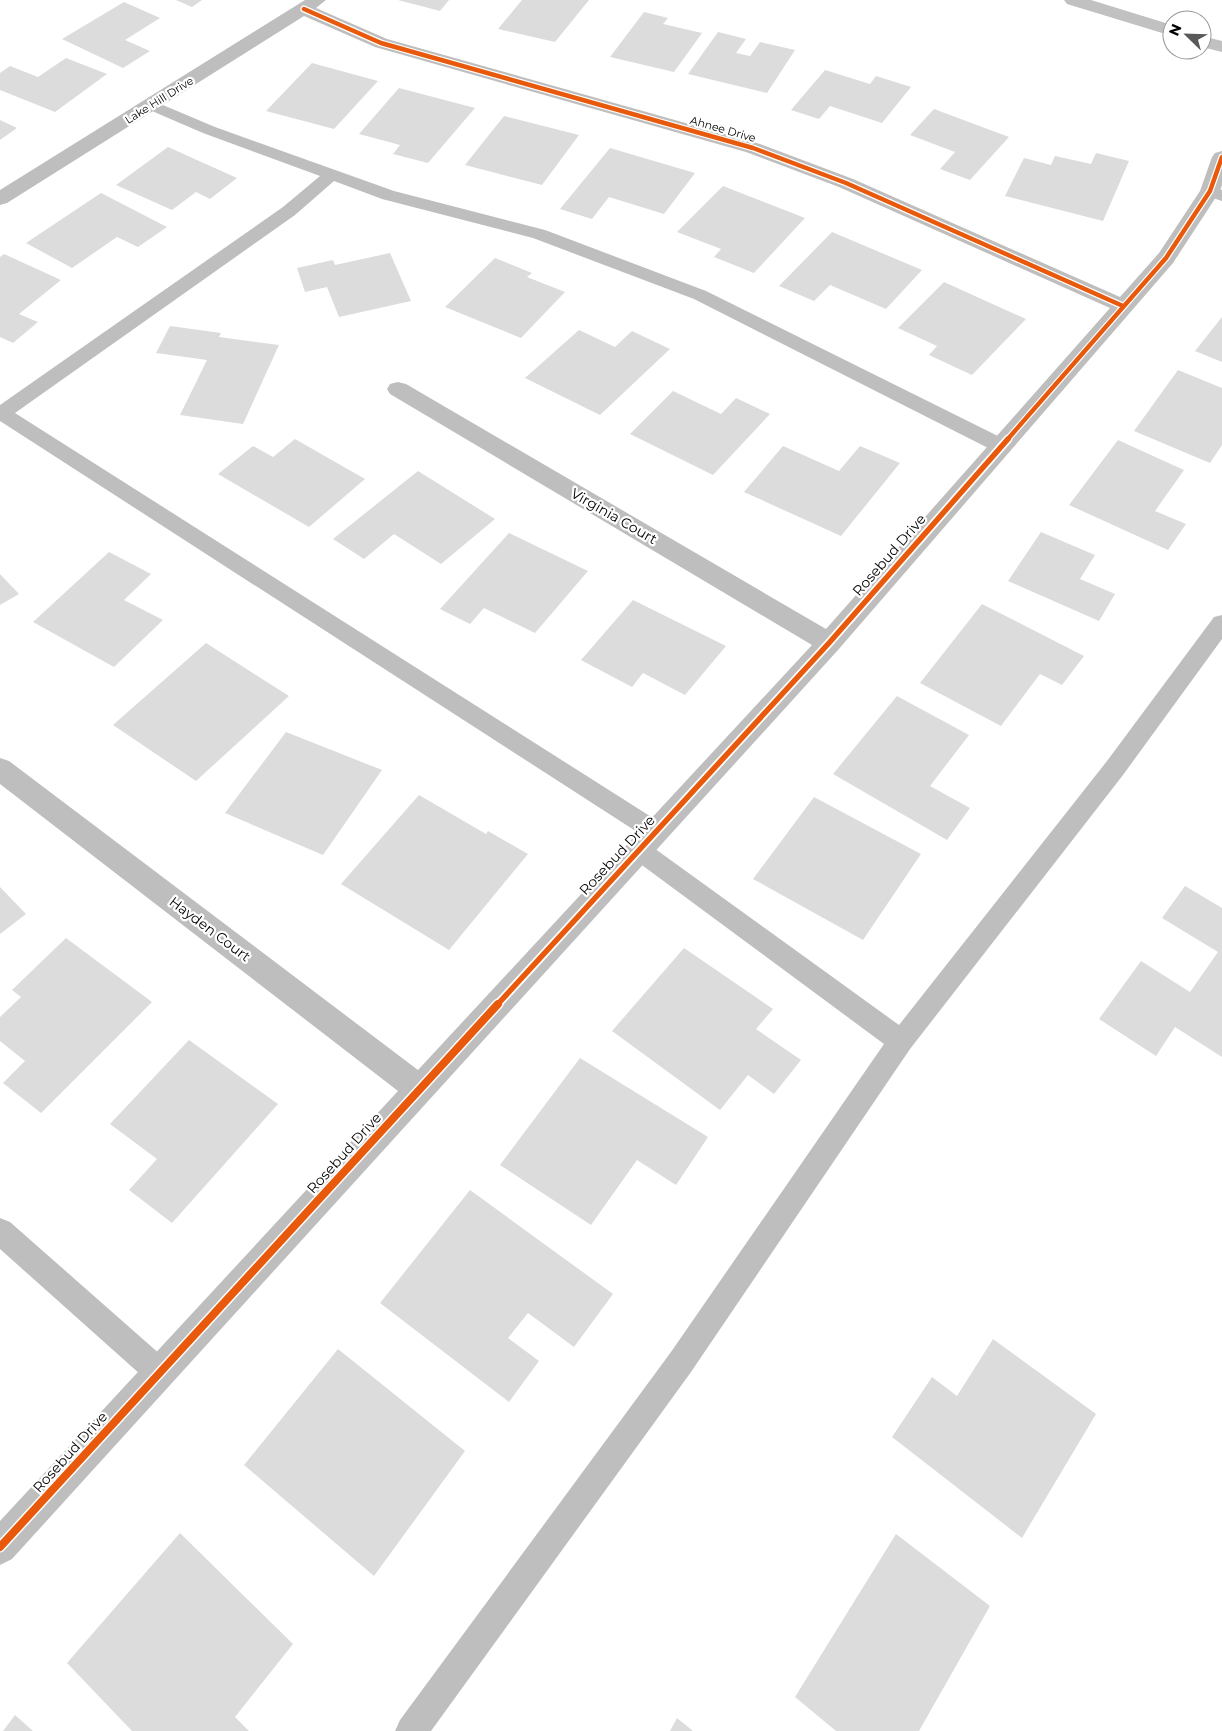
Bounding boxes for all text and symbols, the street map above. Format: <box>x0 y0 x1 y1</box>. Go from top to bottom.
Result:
north arrow <box>1162 10 1212 60</box>
text: N <box>1165 21 1186 39</box>
street label: Lake Hill Drive <box>122 73 196 127</box>
street label: Ahnee Drive <box>689 113 758 145</box>
street label: Virginia Court <box>568 484 661 548</box>
street label: Rosebud Drive <box>848 510 930 600</box>
street label: Rosebud Drive <box>575 811 659 899</box>
street label: Hayden Court <box>166 893 254 966</box>
street label: Rosebud Drive <box>303 1109 385 1197</box>
street label: Rosebud Drive <box>29 1408 111 1496</box>

